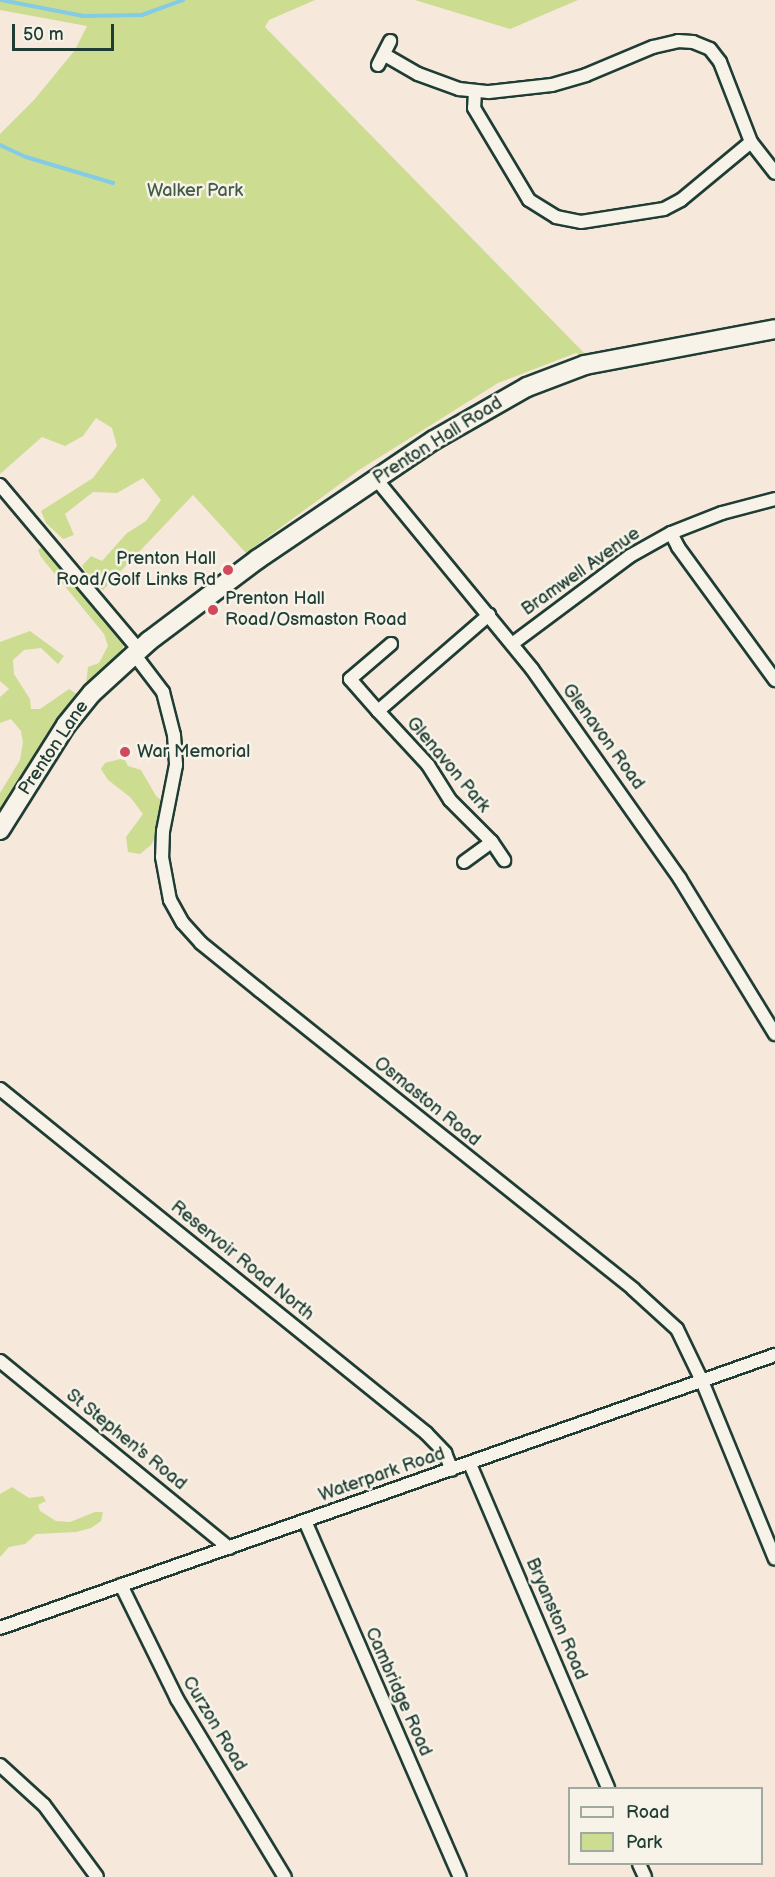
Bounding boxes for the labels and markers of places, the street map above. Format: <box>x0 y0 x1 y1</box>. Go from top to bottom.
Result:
place label: Prenton Hall Road/Golf Links Rd <box>56 549 216 592</box>
marker: Prenton Hall Road/Golf Links Rd <box>221 563 235 577</box>
place label: Prenton Hall Road/Osmaston Road <box>225 589 407 632</box>
marker: Prenton Hall Road/Osmaston Road <box>206 603 220 617</box>
place label: War Memorial <box>137 741 250 763</box>
marker: War Memorial <box>118 745 132 759</box>

